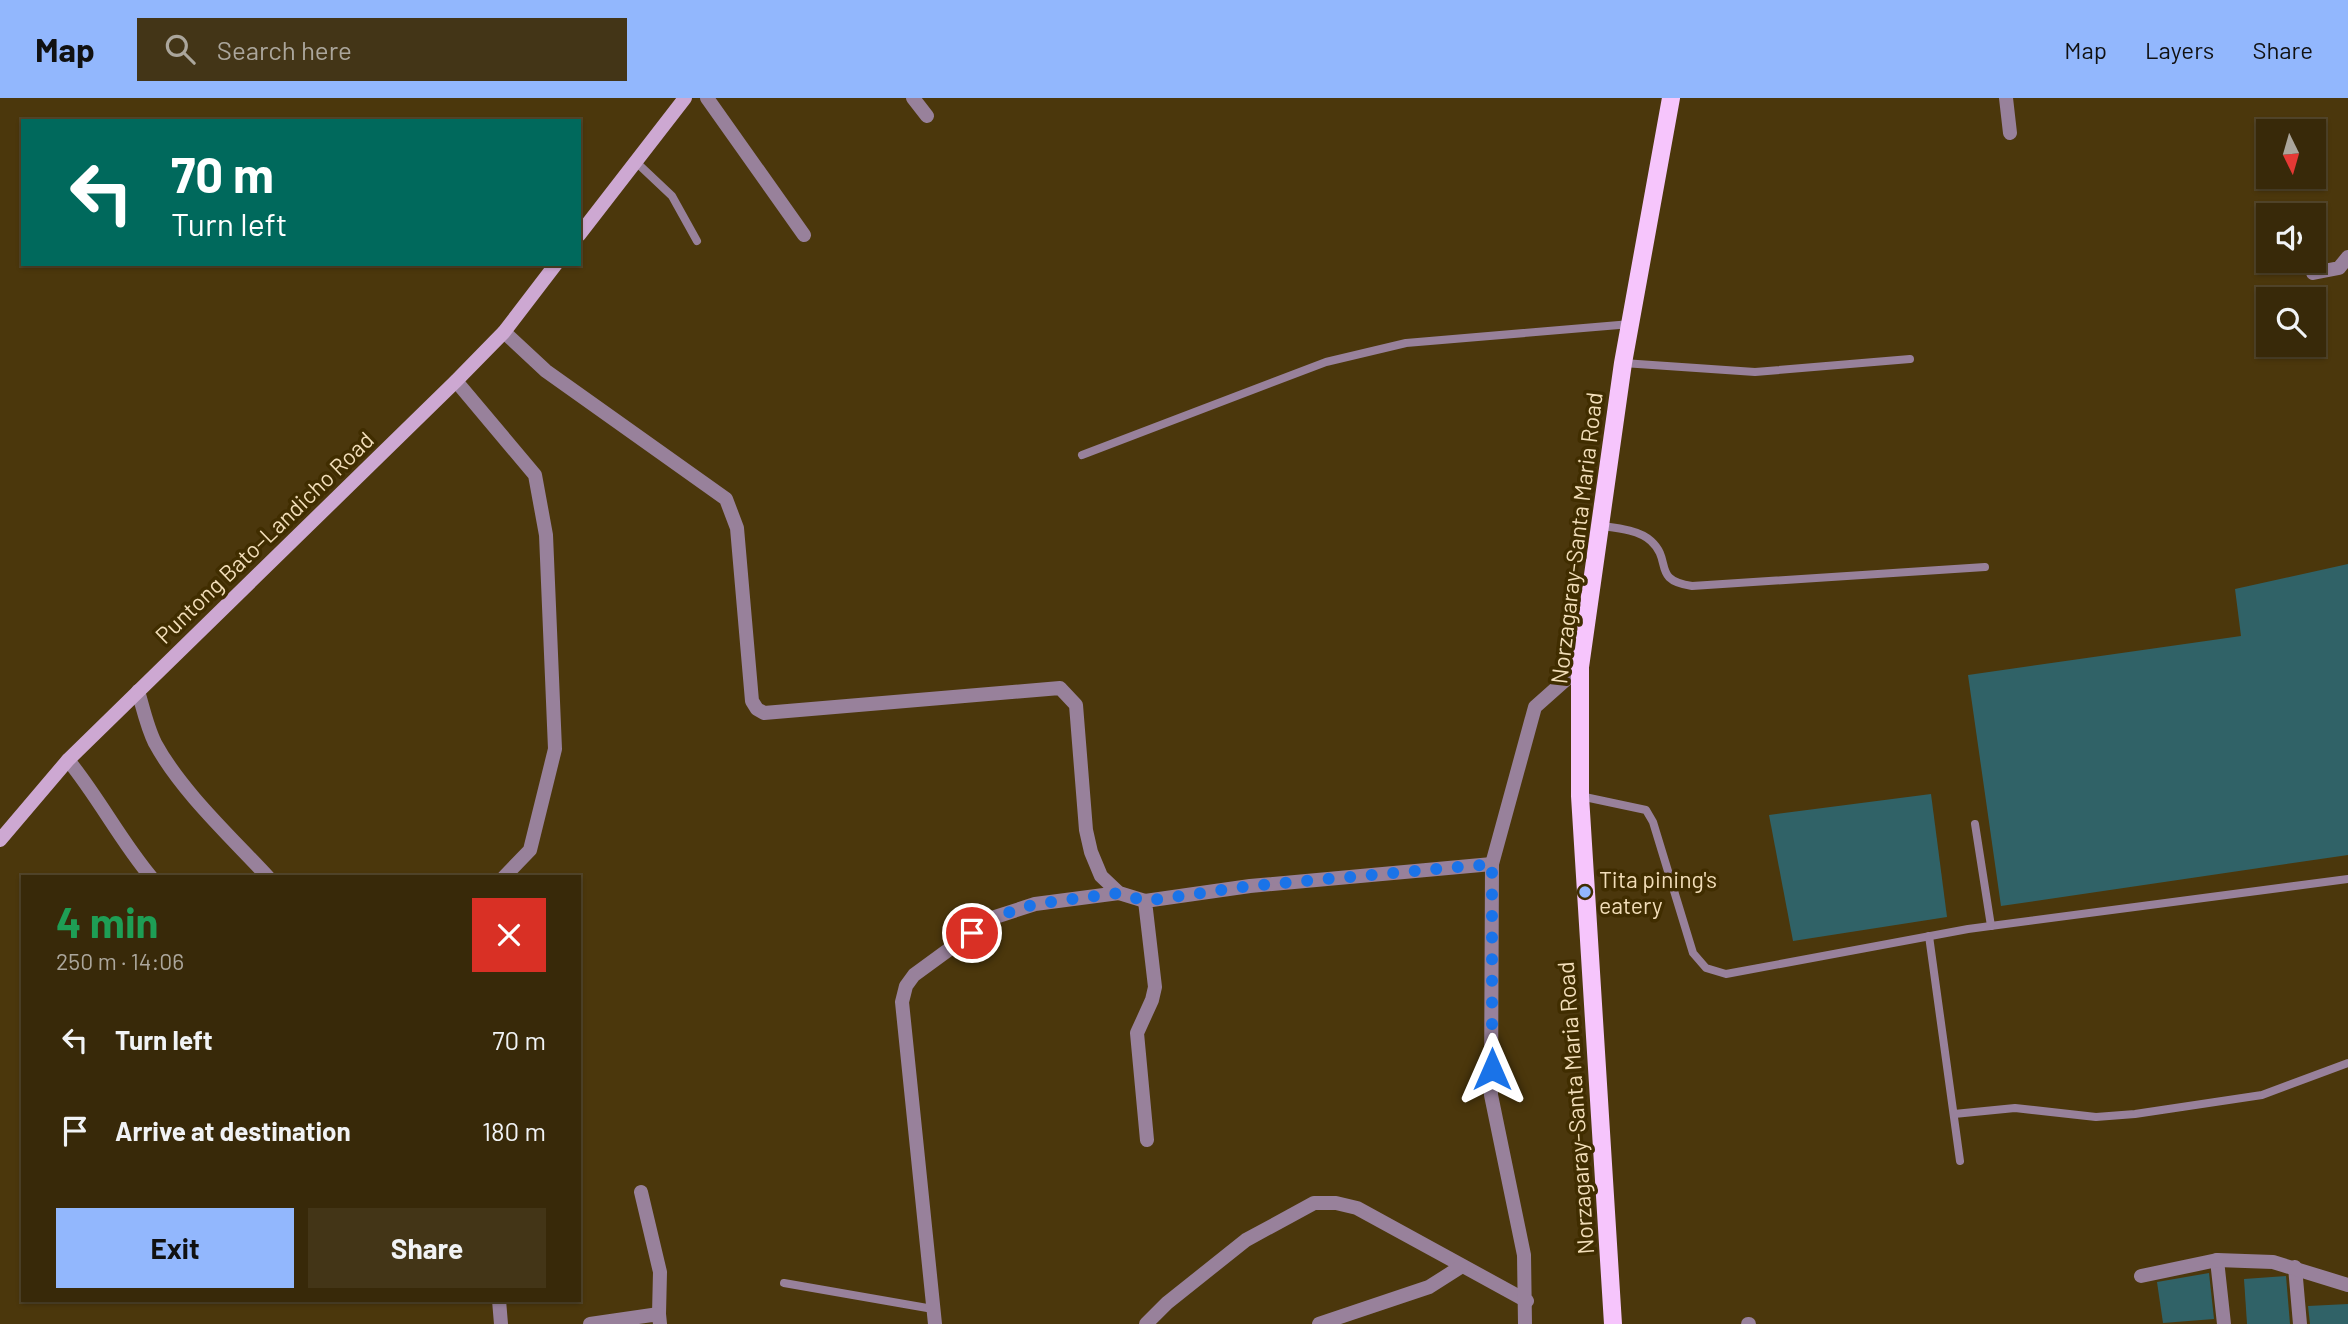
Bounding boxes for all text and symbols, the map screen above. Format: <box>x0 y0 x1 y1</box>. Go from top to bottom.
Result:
search box <box>137 18 627 81</box>
text: Map <box>35 29 95 69</box>
icon: search <box>161 30 199 68</box>
text: Search here <box>217 34 352 65</box>
text: Map <box>2064 35 2107 64</box>
text: Layers <box>2145 35 2214 64</box>
text: Share <box>2252 35 2313 64</box>
north arrow <box>2256 119 2326 189</box>
map controls <box>2256 119 2326 357</box>
text: 70 m <box>171 144 274 203</box>
icon: left <box>56 147 147 238</box>
button: sound <box>2256 203 2326 273</box>
text: Turn left <box>171 204 288 242</box>
button: search <box>2256 287 2326 357</box>
street label: Norzagaray-Santa Maria Road <box>1544 391 1608 685</box>
street label: Puntong Bato–Landicho Road <box>149 425 379 649</box>
place label: Tita pining's eatery <box>1599 865 1717 919</box>
marker: Tita pining's eatery <box>1577 884 1593 900</box>
text: 4 min <box>56 896 159 946</box>
button: close <box>472 898 546 972</box>
pin <box>942 903 1002 963</box>
icon: arrive <box>953 914 991 952</box>
text: 250 m · 14:06 <box>56 947 184 975</box>
street label: Norzagaray-Santa Maria Road <box>1551 961 1599 1255</box>
icon: left <box>56 1021 94 1059</box>
text: Turn left <box>115 1024 213 1055</box>
text: 70 m <box>492 1024 546 1055</box>
position arrow <box>1455 1032 1529 1106</box>
icon: arrive <box>56 1112 94 1150</box>
text: Arrive at destination <box>115 1115 351 1146</box>
text: 180 m <box>482 1115 546 1146</box>
button: Exit <box>56 1208 294 1288</box>
button: Share <box>308 1208 546 1288</box>

